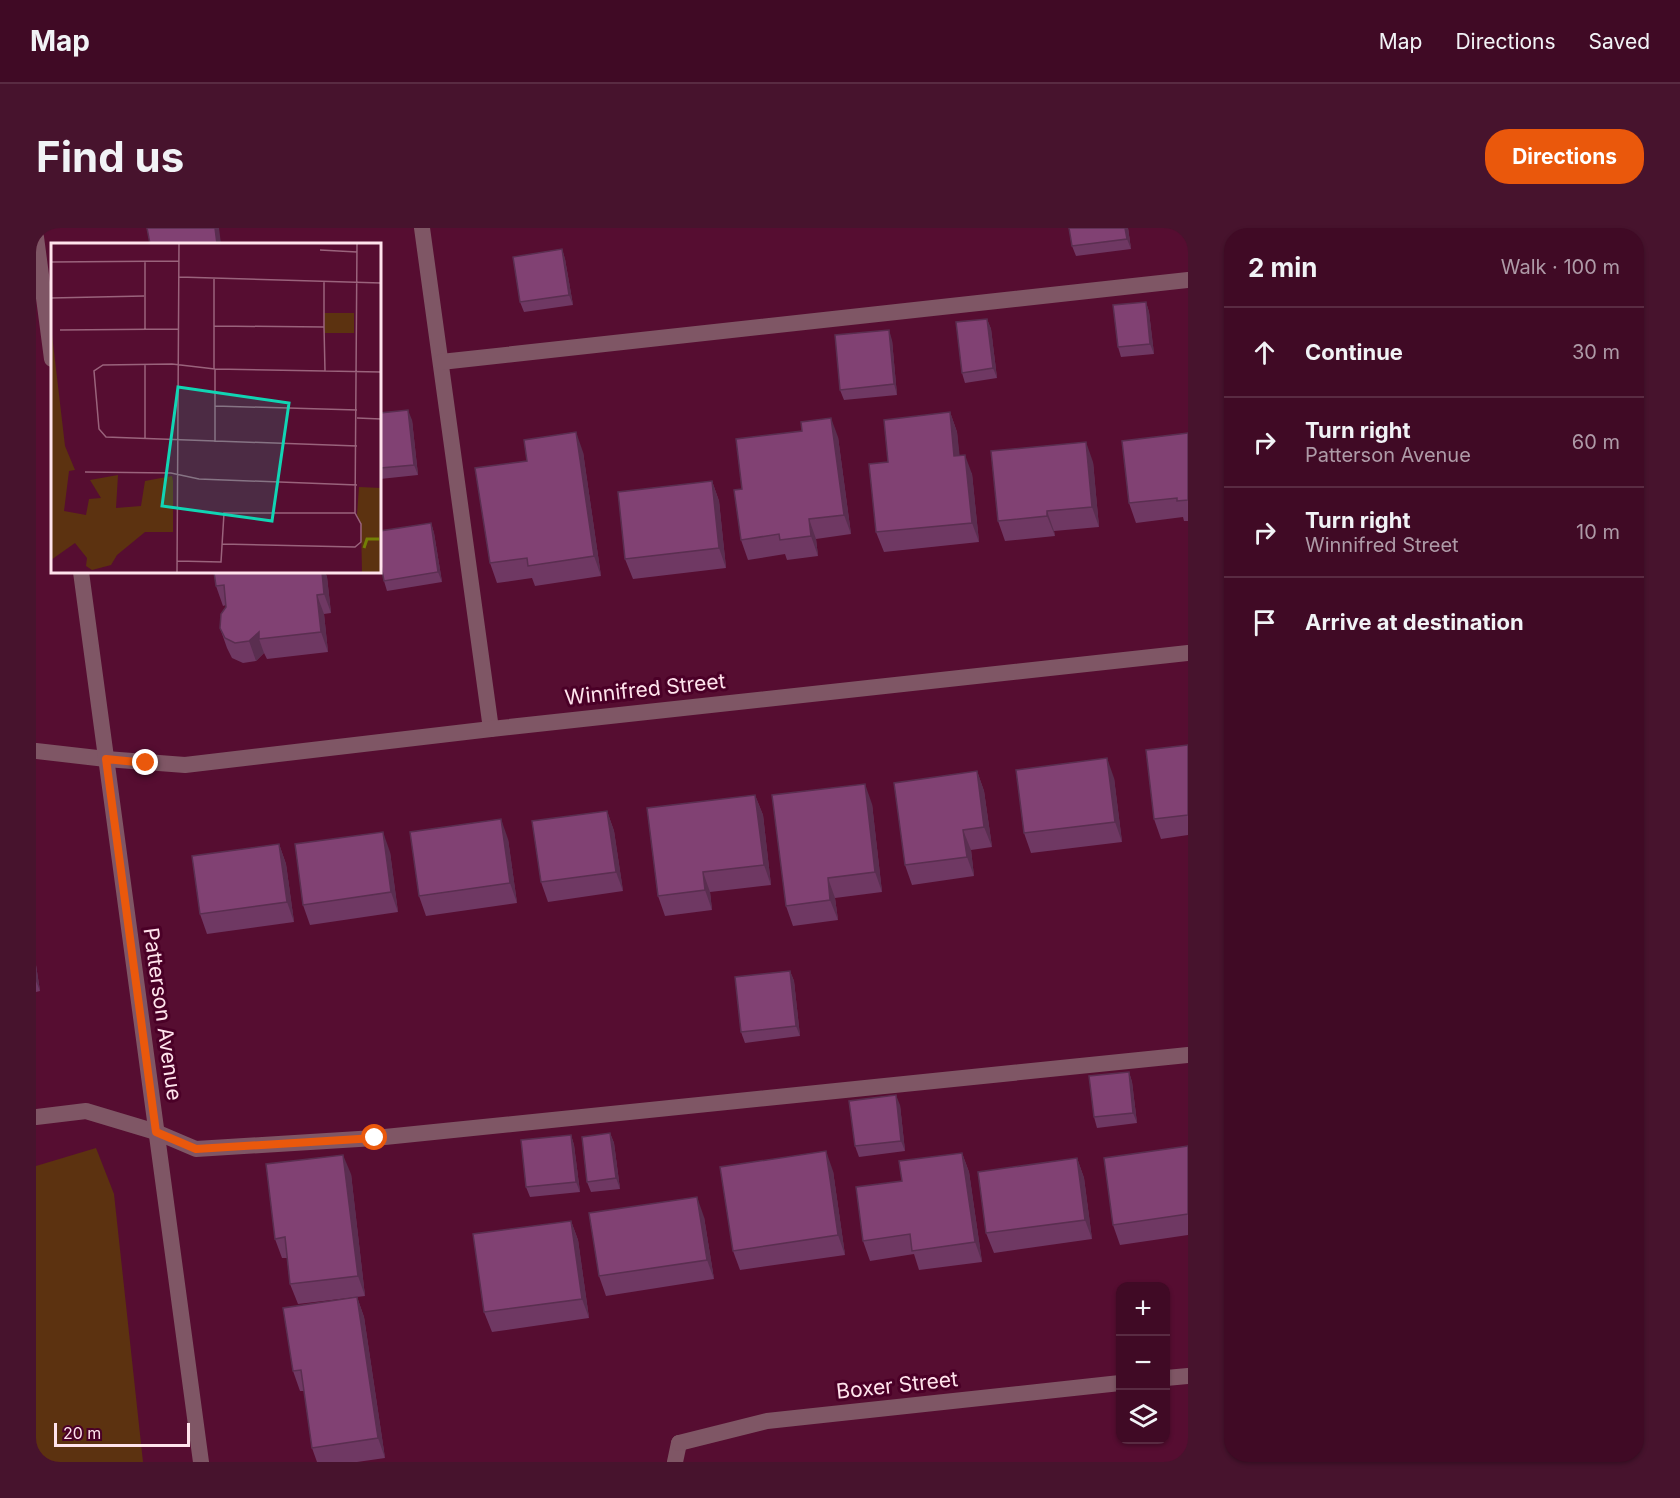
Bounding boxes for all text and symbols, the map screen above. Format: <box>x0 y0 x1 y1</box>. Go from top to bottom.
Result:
text: Map <box>30 24 90 58</box>
text: Map <box>1379 29 1422 54</box>
text: Directions <box>1455 29 1556 54</box>
text: Saved <box>1589 29 1650 54</box>
button: Directions <box>1485 129 1644 184</box>
text: Find us <box>36 131 184 182</box>
inset map <box>51 243 381 573</box>
text: 2 min <box>1248 252 1318 283</box>
text: Walk · 100 m <box>1501 255 1620 279</box>
icon: ahead <box>1248 336 1281 369</box>
text: Continue <box>1305 339 1403 365</box>
text: 30 m <box>1572 340 1620 364</box>
text: Turn right <box>1305 417 1411 443</box>
icon: right <box>1248 426 1281 459</box>
text: 60 m <box>1572 430 1620 454</box>
text: Patterson Avenue <box>1305 443 1471 467</box>
text: Turn right <box>1305 507 1411 533</box>
icon: right <box>1248 516 1281 549</box>
text: 10 m <box>1576 520 1620 544</box>
text: Winnifred Street <box>1305 533 1459 557</box>
icon: arrive <box>1248 606 1281 639</box>
text: Arrive at destination <box>1305 609 1524 635</box>
street label: Winnifred Street <box>563 668 727 710</box>
route end <box>132 749 158 775</box>
street label: Patterson Avenue <box>139 926 187 1102</box>
route start <box>361 1124 387 1150</box>
map controls <box>1116 1282 1170 1444</box>
button: + <box>1116 1282 1170 1336</box>
button: − <box>1116 1336 1170 1390</box>
street label: Boxer Street <box>835 1366 959 1404</box>
button: layers <box>1116 1390 1170 1444</box>
scale bar <box>54 1420 190 1448</box>
text: 20 m <box>63 1423 101 1443</box>

